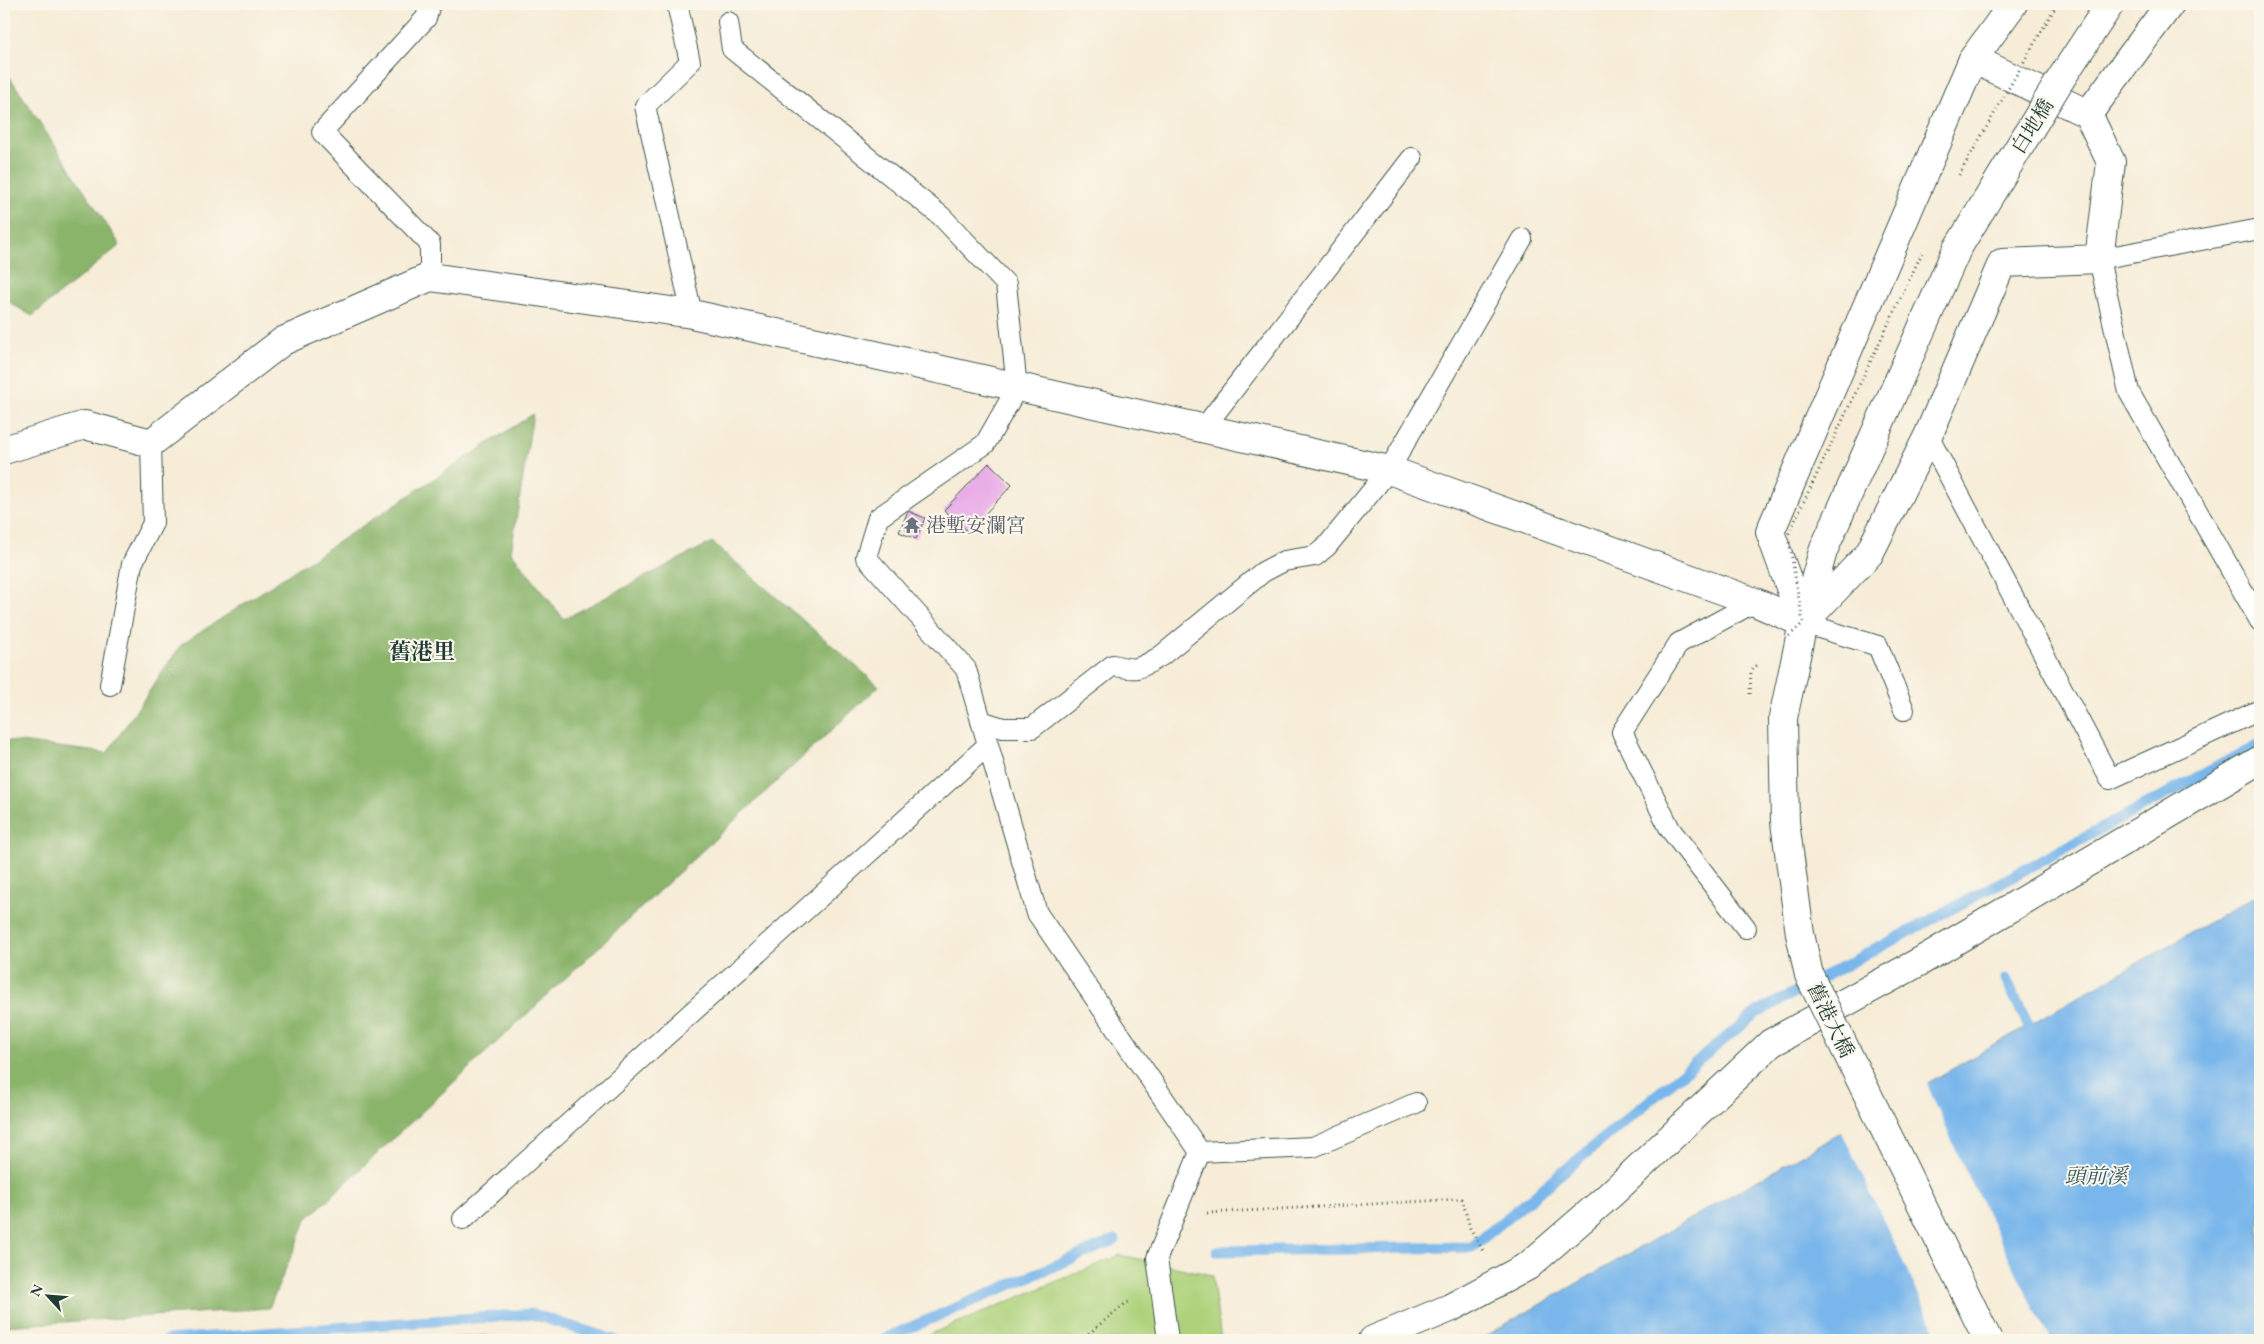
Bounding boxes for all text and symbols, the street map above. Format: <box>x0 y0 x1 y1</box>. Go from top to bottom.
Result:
street label: 白地橋 <box>2005 94 2059 158</box>
place label: 港塹安瀾宮 <box>926 512 1026 538</box>
temple icon: 港塹安瀾宮 <box>902 515 922 535</box>
district label: 舊港里 <box>389 637 455 666</box>
street label: 舊港大橋 <box>1802 978 1860 1062</box>
water label: 頭前溪 <box>2065 1162 2129 1189</box>
north arrow <box>22 1272 72 1322</box>
text: N <box>26 1281 47 1299</box>

